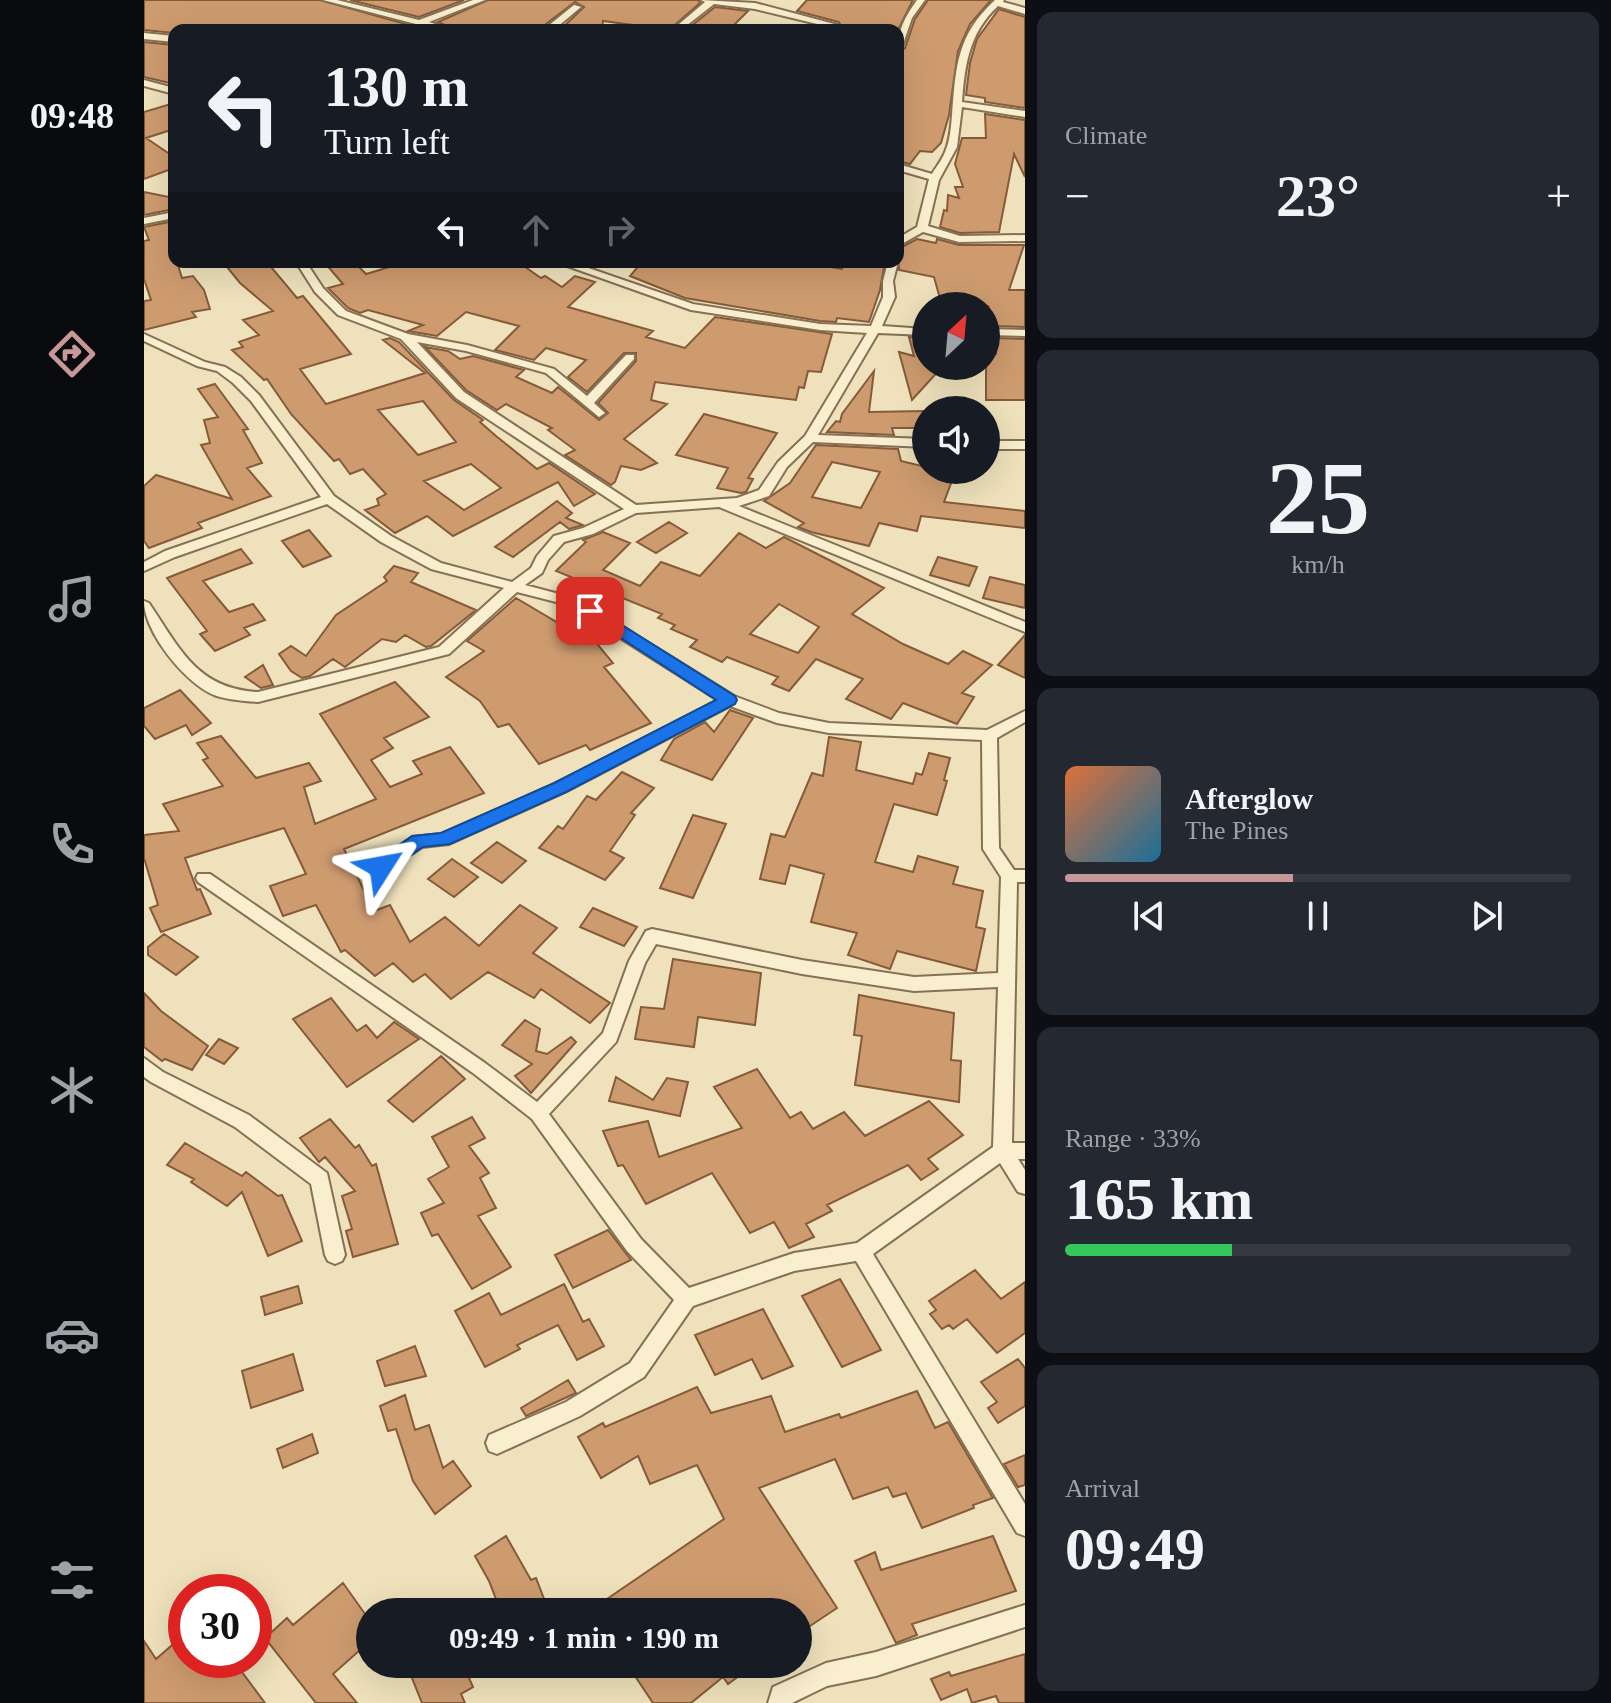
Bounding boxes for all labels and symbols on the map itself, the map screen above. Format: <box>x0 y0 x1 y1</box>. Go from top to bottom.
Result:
north arrow <box>912 292 1000 380</box>
pin <box>556 577 624 645</box>
position arrow <box>339 825 423 909</box>
speed limit sign: 30 <box>168 1574 272 1678</box>

